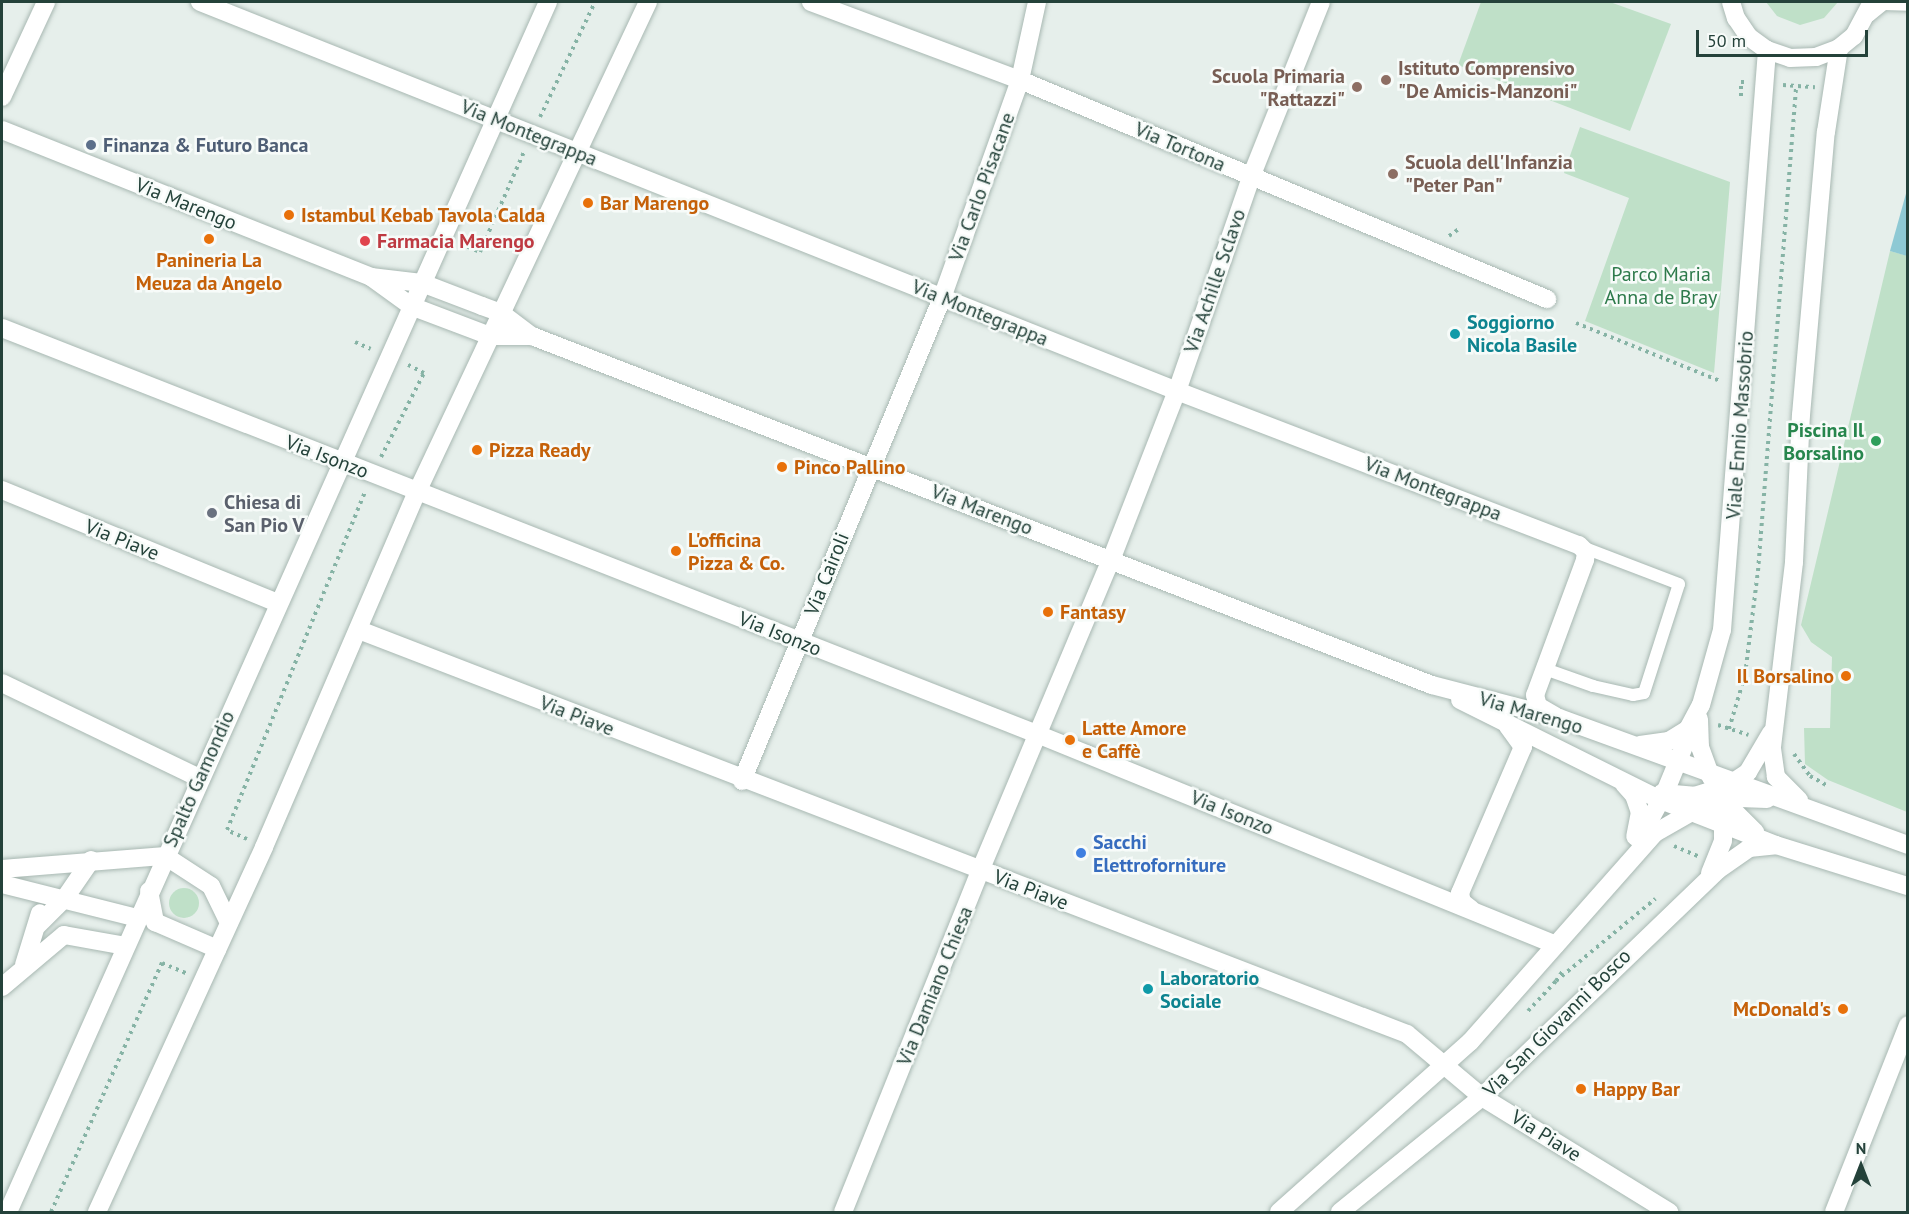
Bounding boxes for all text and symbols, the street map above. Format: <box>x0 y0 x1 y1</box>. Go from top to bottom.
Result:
scale bar <box>1699 18 1872 56</box>
text: 50 m <box>1707 29 1746 52</box>
place label: Istituto Comprensivo "De Amicis-Manzoni" <box>1398 56 1578 103</box>
place label: Scuola Primaria "Rattazzi" <box>1212 64 1345 111</box>
marker: Istituto Comprensivo "De Amicis-Manzoni" <box>1379 73 1393 87</box>
marker: Scuola Primaria "Rattazzi" <box>1350 80 1364 94</box>
street label: Via Montegrappa <box>457 95 601 171</box>
street label: Via Carlo Pisacane <box>944 109 1020 265</box>
street label: Via Tortona <box>1131 117 1229 177</box>
place label: Finanza & Futuro Banca <box>103 133 308 157</box>
marker: Finanza & Futuro Banca <box>84 138 98 152</box>
place label: Scuola dell'Infanzia "Peter Pan" <box>1405 150 1573 197</box>
marker: Scuola dell'Infanzia "Peter Pan" <box>1386 167 1400 181</box>
street label: Via Marengo <box>132 173 240 235</box>
place label: Bar Marengo <box>600 191 709 215</box>
marker: Bar Marengo <box>581 196 595 210</box>
place label: Istambul Kebab Tavola Calda <box>301 203 546 227</box>
street label: Via Achille Sclavo <box>1179 205 1251 357</box>
marker: Istambul Kebab Tavola Calda <box>282 208 296 222</box>
place label: Farmacia Marengo <box>377 229 535 253</box>
marker: Panineria La Meuza da Angelo <box>202 232 216 246</box>
marker: Farmacia Marengo <box>358 234 372 248</box>
place label: Panineria La Meuza da Angelo <box>135 248 283 295</box>
park label: Parco Maria Anna de Bray <box>1605 262 1717 309</box>
street label: Via Montegrappa <box>908 275 1052 351</box>
place label: Soggiorno Nicola Basile <box>1467 310 1577 357</box>
marker: Soggiorno Nicola Basile <box>1448 327 1462 341</box>
street label: Viale Ennio Massobrio <box>1721 330 1759 520</box>
place label: Piscina Il Borsalino <box>1783 418 1864 465</box>
street label: Via Isonzo <box>282 430 372 484</box>
marker: Piscina Il Borsalino <box>1869 434 1883 448</box>
place label: Pizza Ready <box>489 438 591 462</box>
marker: Pizza Ready <box>470 443 484 457</box>
street label: Via Montegrappa <box>1361 452 1505 526</box>
place label: Pinco Pallino <box>794 455 905 479</box>
marker: Pinco Pallino <box>775 460 789 474</box>
street label: Via Marengo <box>928 480 1036 540</box>
place label: Chiesa di San Pio V <box>224 490 305 537</box>
marker: Chiesa di San Pio V <box>205 506 219 520</box>
street label: Via Piave <box>81 514 163 566</box>
place label: L'officina Pizza & Co. <box>688 528 785 575</box>
street label: Via Cairoli <box>800 529 854 619</box>
marker: L'officina Pizza & Co. <box>669 544 683 558</box>
place label: Fantasy <box>1060 600 1126 624</box>
marker: Fantasy <box>1041 605 1055 619</box>
street label: Via Isonzo <box>735 607 825 661</box>
place label: Il Borsalino <box>1737 664 1834 688</box>
marker: Il Borsalino <box>1839 669 1853 683</box>
street label: Via Marengo <box>1476 687 1586 739</box>
street label: Via Piave <box>536 691 618 741</box>
street label: Spalto Gamondio <box>158 707 240 851</box>
place label: Latte Amore e Caffè <box>1082 716 1187 763</box>
marker: Latte Amore e Caffè <box>1063 733 1077 747</box>
street label: Via Isonzo <box>1187 786 1277 840</box>
place label: Sacchi Elettroforniture <box>1093 830 1226 877</box>
marker: Sacchi Elettroforniture <box>1074 846 1088 860</box>
street label: Via Piave <box>990 865 1072 915</box>
street label: Via Damiano Chiesa <box>892 903 978 1069</box>
street label: Via San Giovanni Bosco <box>1478 944 1636 1102</box>
place label: Laboratorio Sociale <box>1160 966 1259 1013</box>
marker: Laboratorio Sociale <box>1141 982 1155 996</box>
place label: McDonald's <box>1733 997 1831 1021</box>
marker: McDonald's <box>1836 1002 1850 1016</box>
place label: Happy Bar <box>1593 1077 1681 1101</box>
marker: Happy Bar <box>1574 1082 1588 1096</box>
street label: Via Piave <box>1507 1105 1585 1167</box>
north arrow <box>1831 1136 1891 1196</box>
text: N <box>1856 1138 1866 1158</box>

